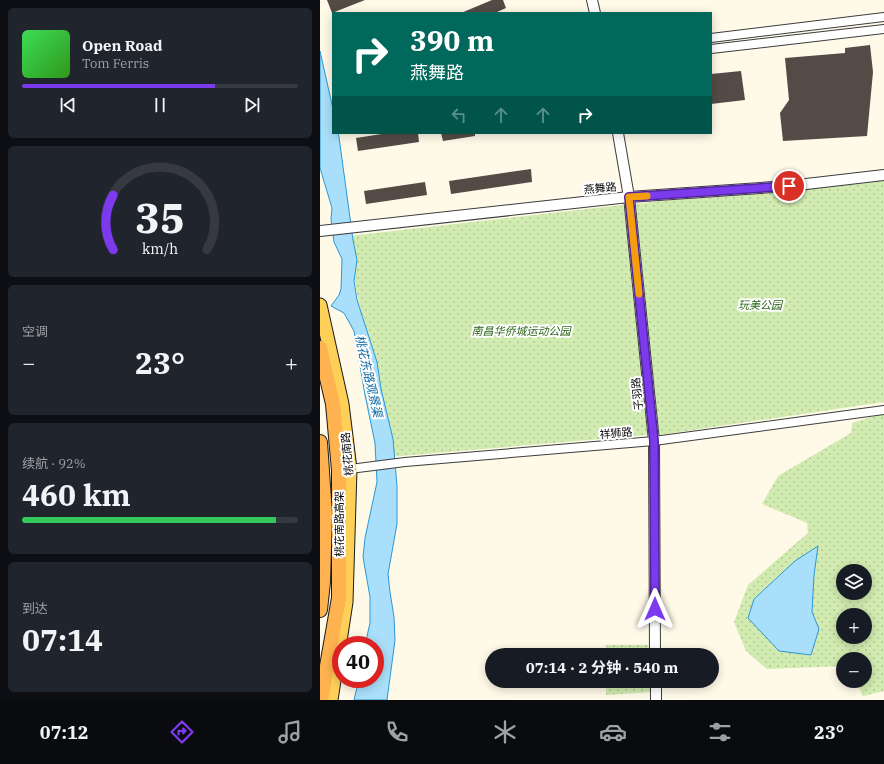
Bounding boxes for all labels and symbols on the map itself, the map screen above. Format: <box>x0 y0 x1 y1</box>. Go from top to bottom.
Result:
pin <box>772 169 806 203</box>
street label: 燕舞路 <box>583 179 617 197</box>
park label: 玩美公园 <box>738 298 784 312</box>
park label: 南昌华侨城运动公园 <box>472 324 572 338</box>
water label: 桃花东路观景渠 <box>352 333 386 421</box>
street label: 子羽路 <box>628 377 646 411</box>
street label: 祥狮路 <box>599 425 633 441</box>
street label: 桃花南路 <box>338 431 356 477</box>
street label: 桃花南路高架 <box>332 491 346 557</box>
position arrow <box>634 588 676 630</box>
speed limit sign: 40 <box>332 636 384 688</box>

